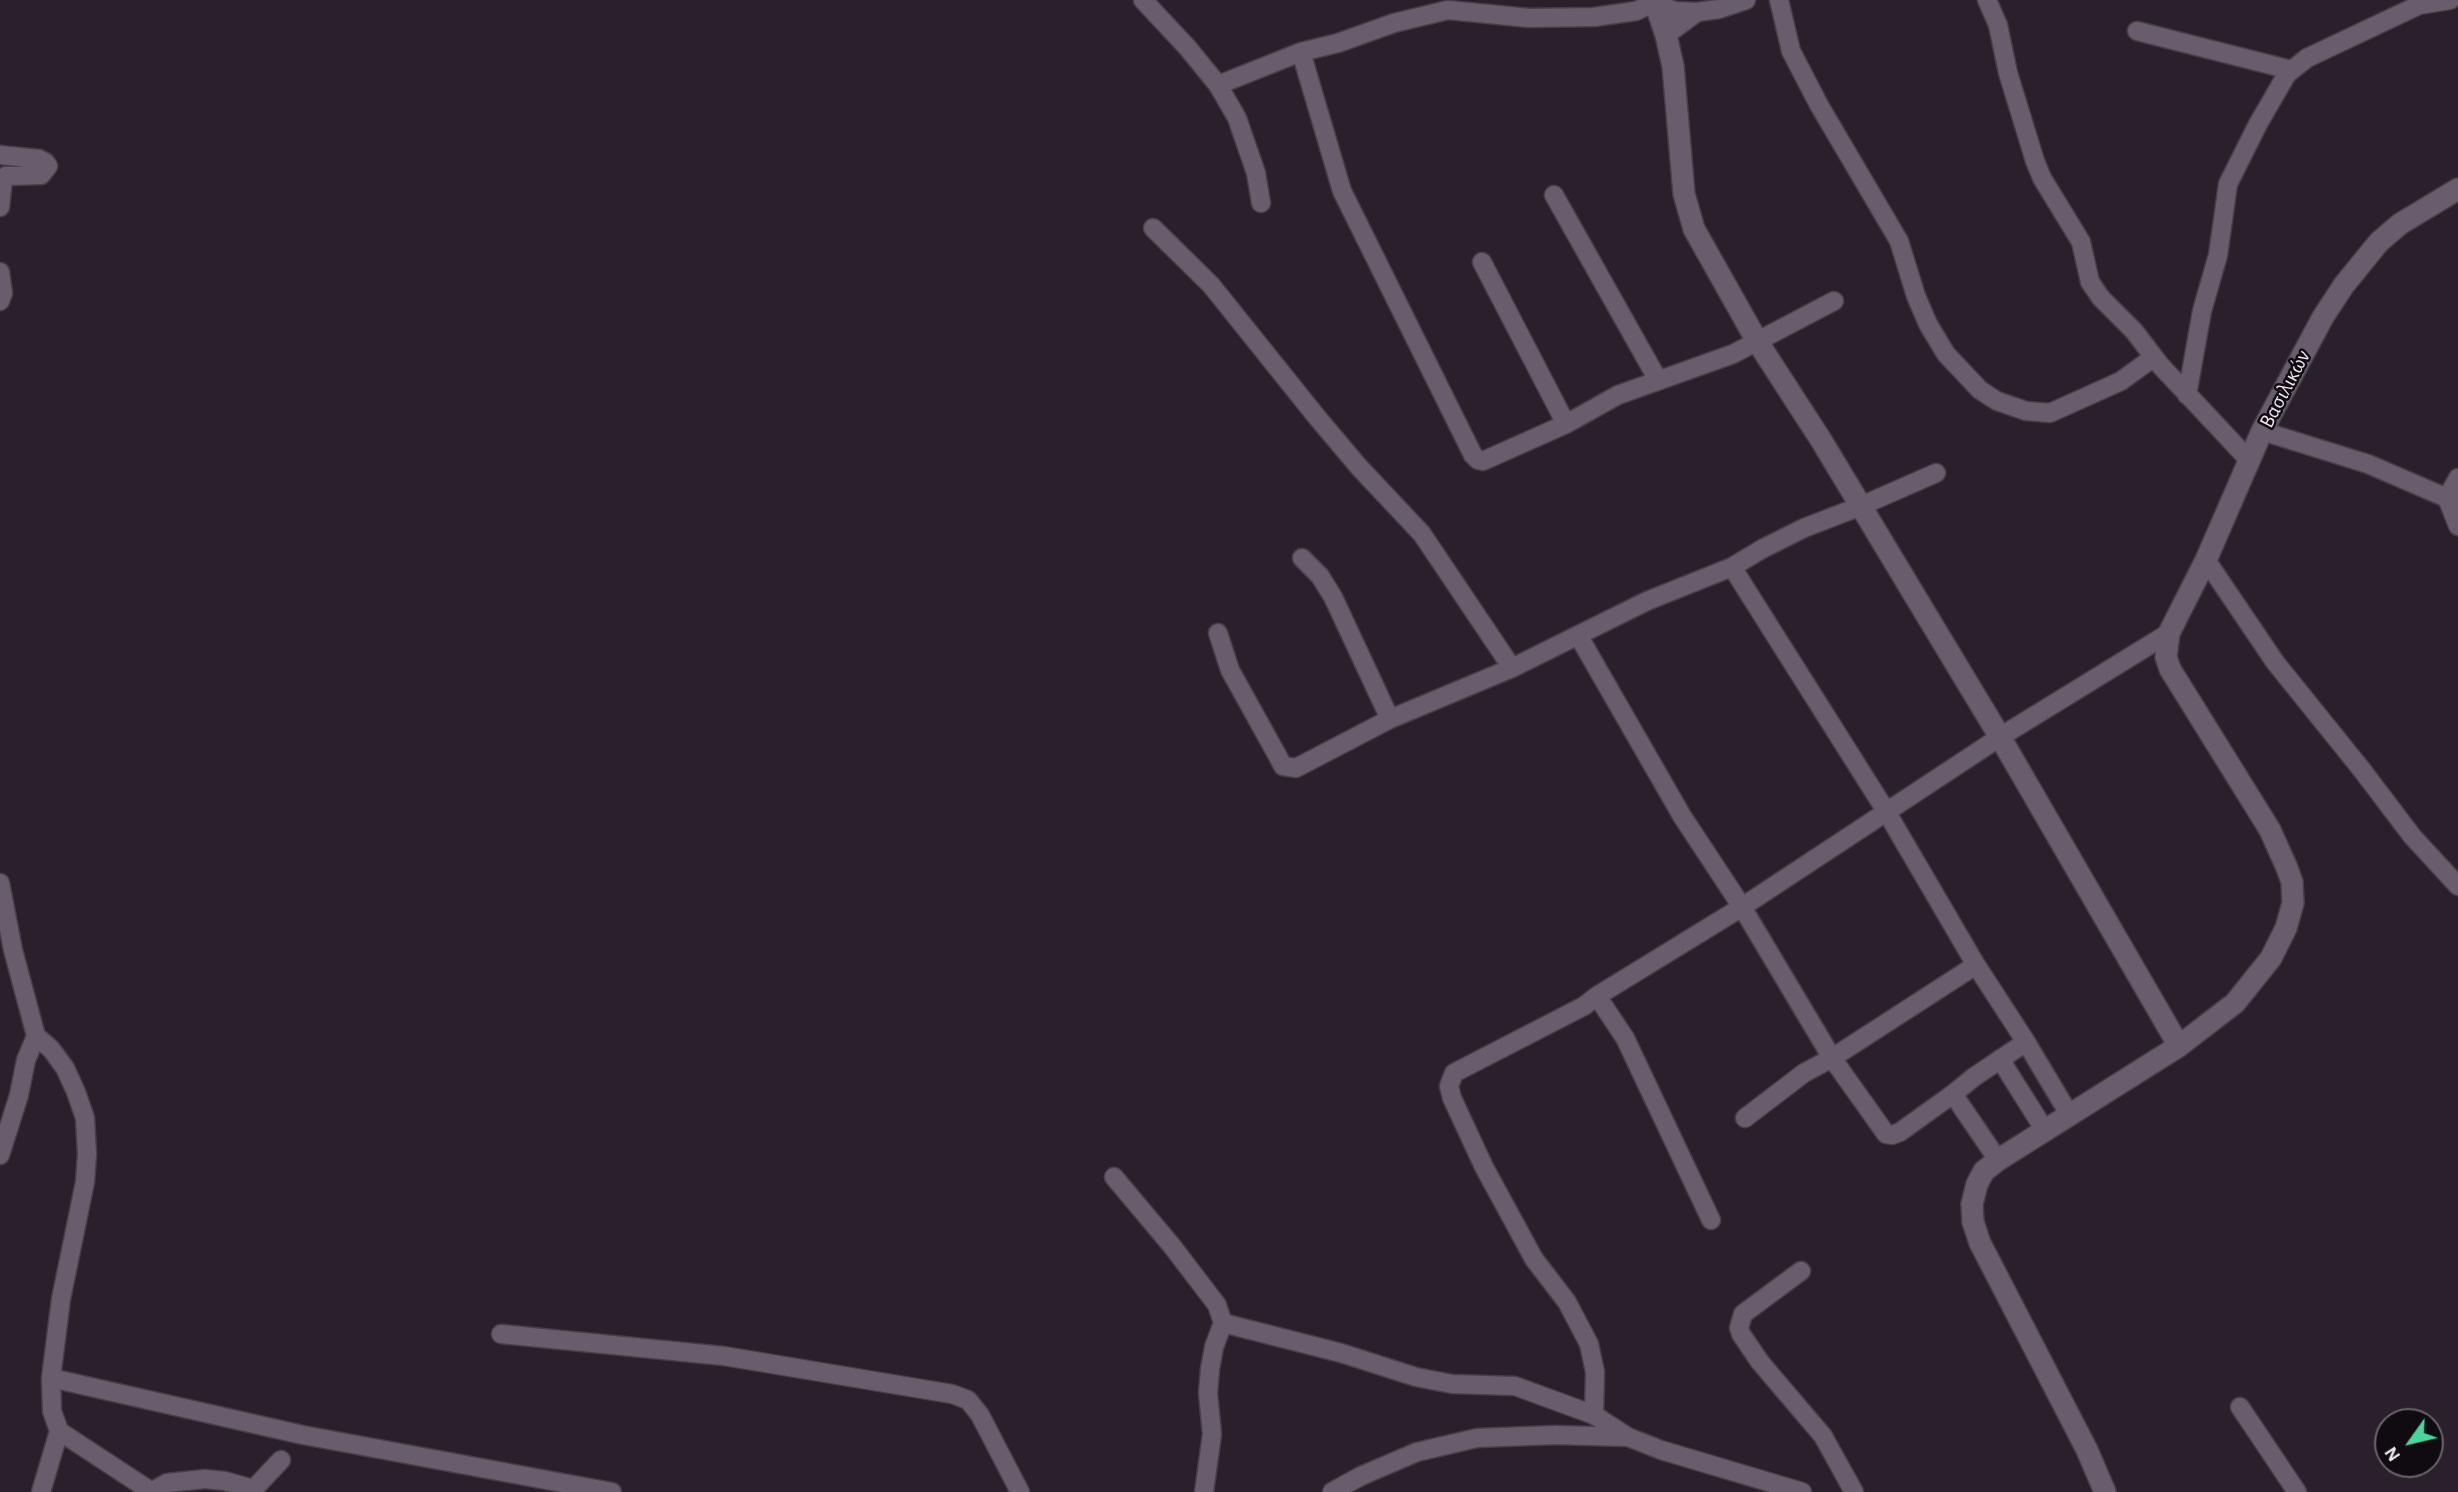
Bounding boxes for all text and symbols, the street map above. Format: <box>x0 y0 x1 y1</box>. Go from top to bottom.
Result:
street label: Βασιλικών <box>2254 346 2316 432</box>
north arrow <box>2374 1408 2444 1478</box>
text: N <box>2381 1443 2404 1465</box>

